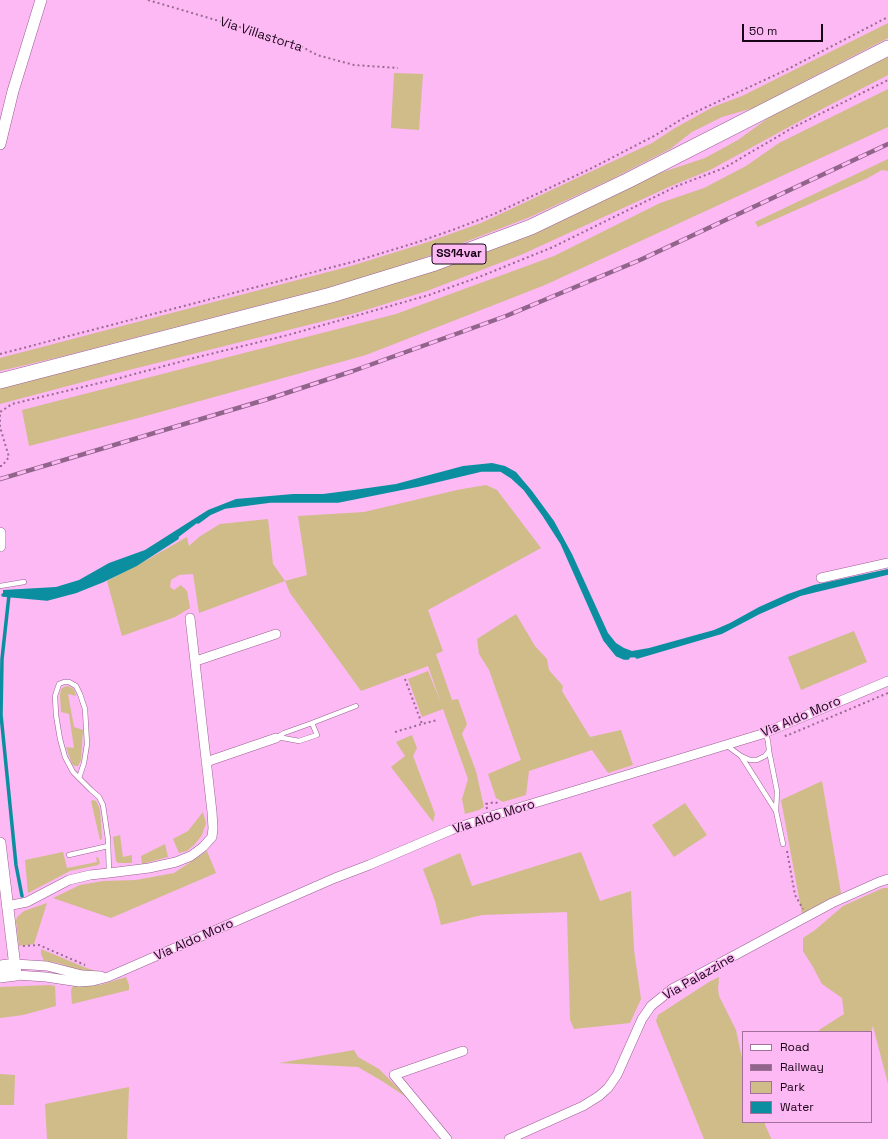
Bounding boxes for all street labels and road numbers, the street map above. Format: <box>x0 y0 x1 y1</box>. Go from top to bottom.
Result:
street label: Via Villastorta <box>218 14 304 56</box>
road number: SS14var <box>432 244 486 264</box>
street label: Via Aldo Moro <box>759 693 843 741</box>
street label: Via Aldo Moro <box>451 796 537 838</box>
street label: Via Aldo Moro <box>152 916 236 964</box>
street label: Via Palazzine <box>660 950 738 1004</box>

